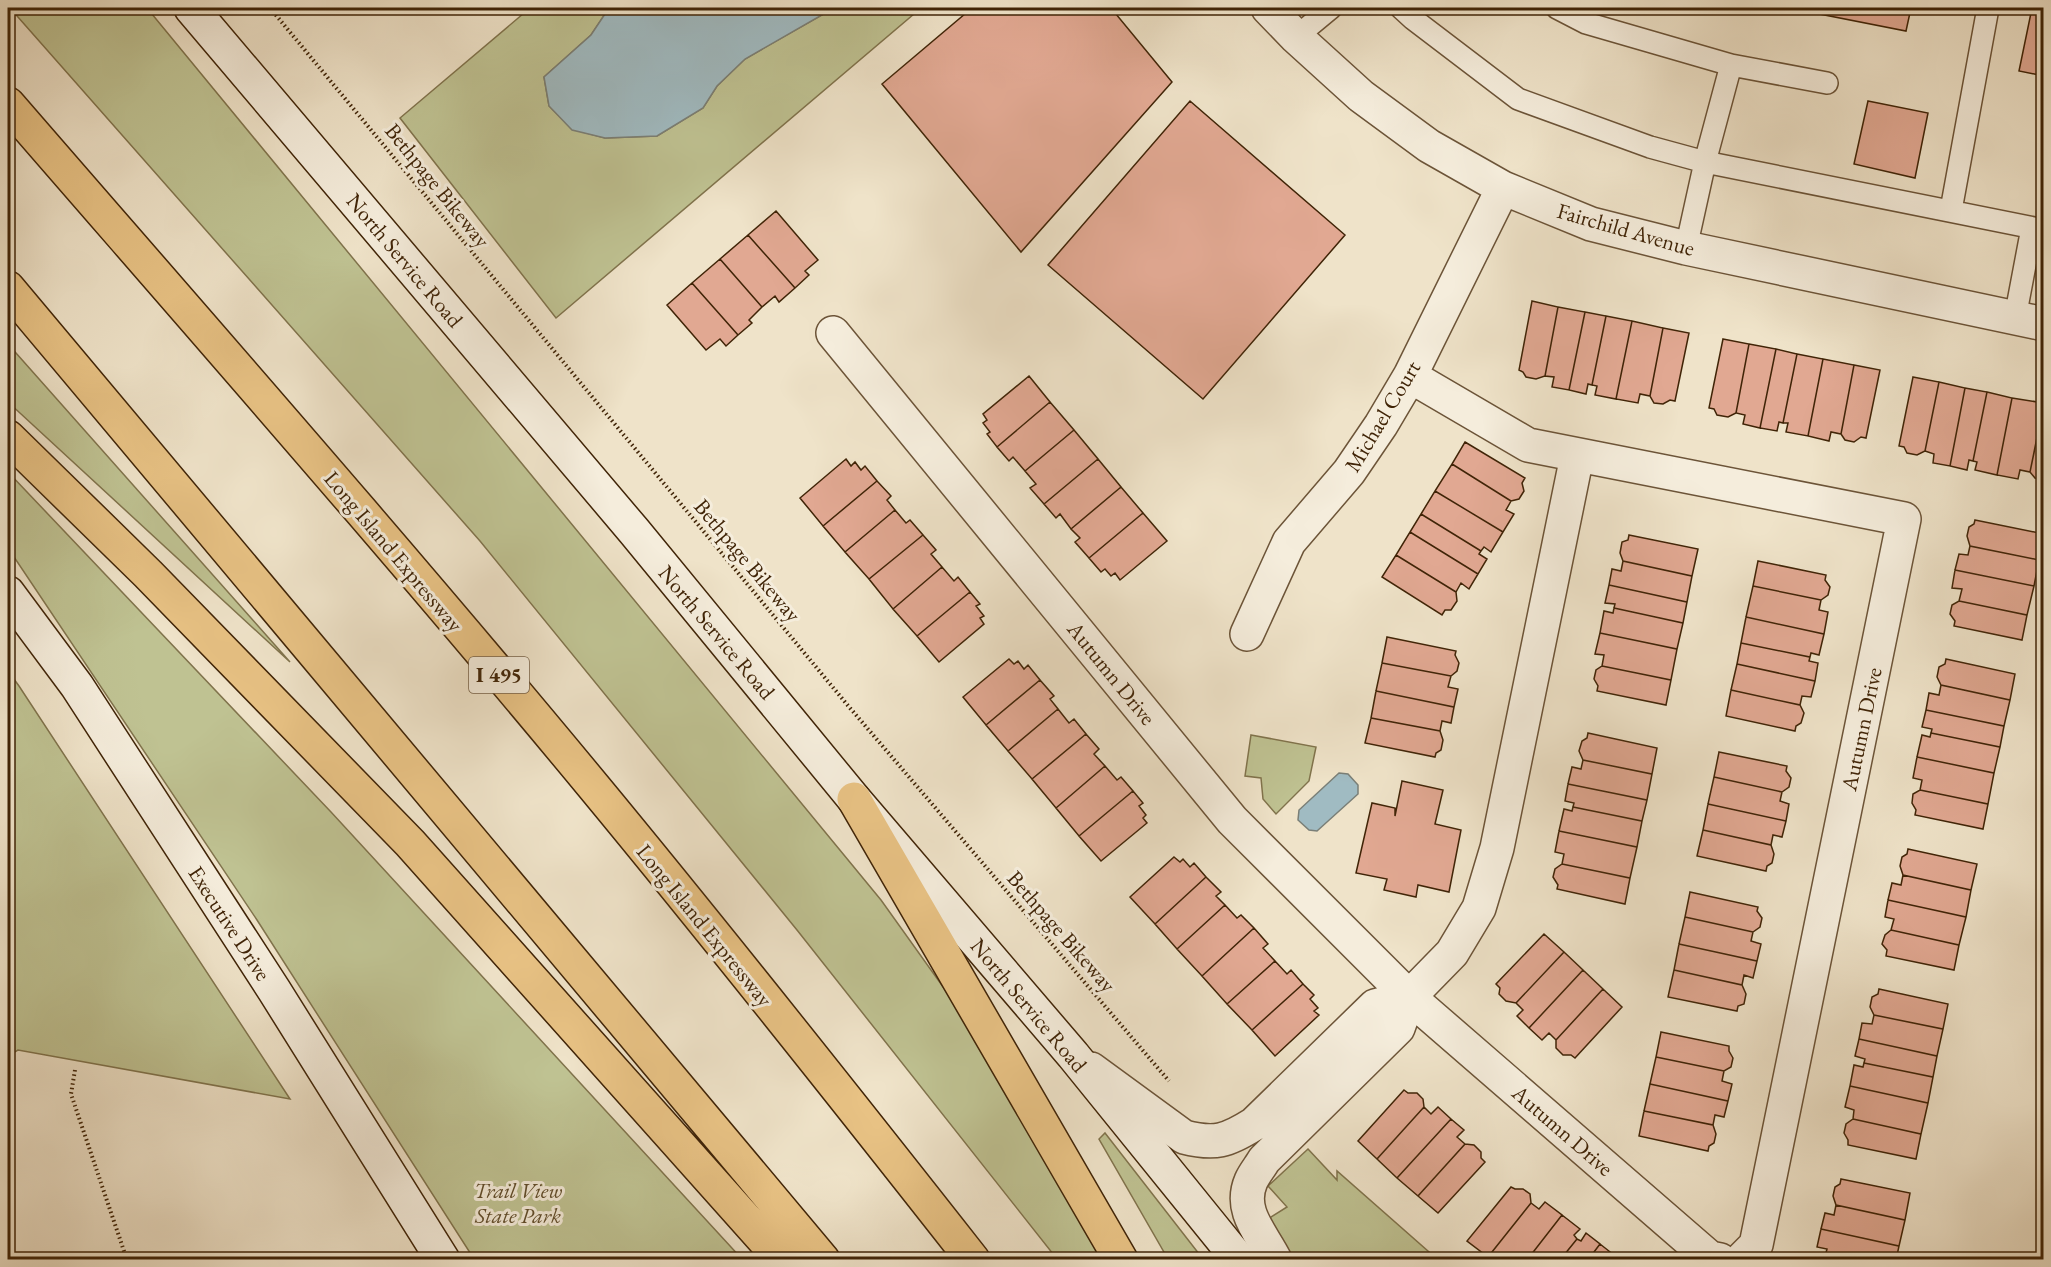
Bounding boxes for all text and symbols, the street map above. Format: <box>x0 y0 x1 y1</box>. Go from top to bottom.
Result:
street label: Bethpage Bikeway <box>378 117 497 254</box>
street label: North Service Road <box>340 187 470 334</box>
street label: Fairchild Avenue <box>1554 196 1698 263</box>
street label: Michael Court <box>1338 355 1427 477</box>
street label: Long Island Expressway <box>318 465 470 638</box>
street label: Bethpage Bikeway <box>688 493 808 628</box>
street label: North Service Road <box>652 559 782 706</box>
street label: Autumn Drive <box>1060 615 1163 732</box>
road number: I 495 <box>469 657 529 693</box>
street label: Autumn Drive <box>1834 664 1889 794</box>
street label: Long Island Expressway <box>630 838 780 1013</box>
street label: Executive Drive <box>182 860 278 987</box>
street label: Bethpage Bikeway <box>1001 864 1123 999</box>
street label: North Service Road <box>964 932 1094 1079</box>
street label: Autumn Drive <box>1505 1078 1620 1183</box>
park label: Trail View State Park <box>474 1176 562 1230</box>

